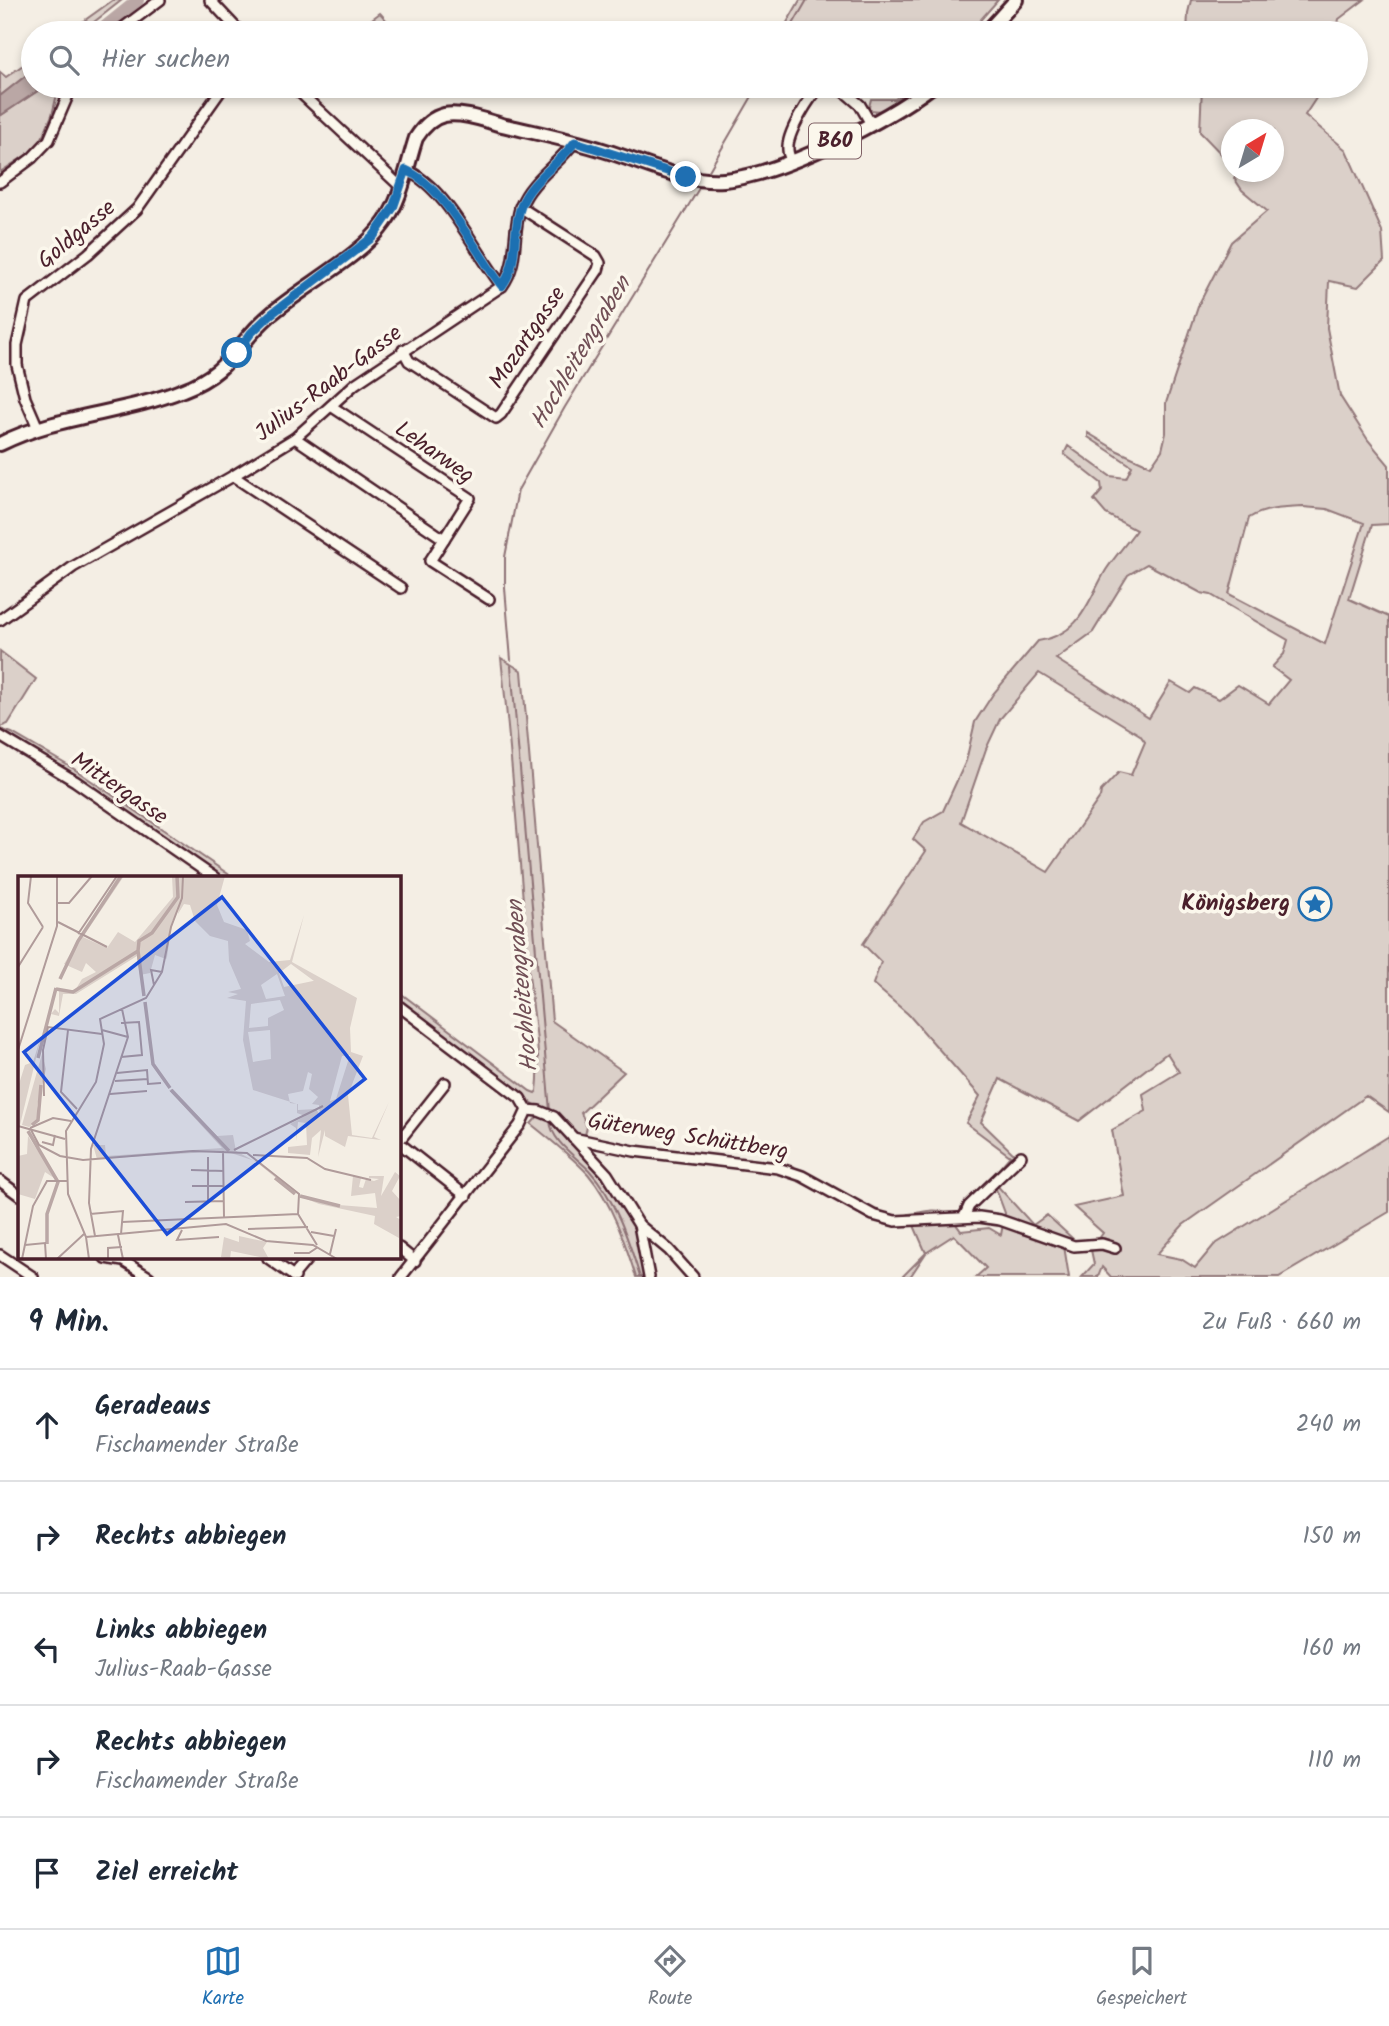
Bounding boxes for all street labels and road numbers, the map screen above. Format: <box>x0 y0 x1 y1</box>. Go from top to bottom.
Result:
road number: B60 <box>809 124 861 158</box>
street label: Goldgasse <box>30 191 124 279</box>
street label: Mozartgasse <box>480 279 576 397</box>
street label: Julius-Raab-Gasse <box>248 316 410 452</box>
street label: Leharweg <box>387 412 481 494</box>
street label: Mittergasse <box>63 743 175 835</box>
street label: Güterweg Schüttberg <box>585 1103 791 1171</box>

